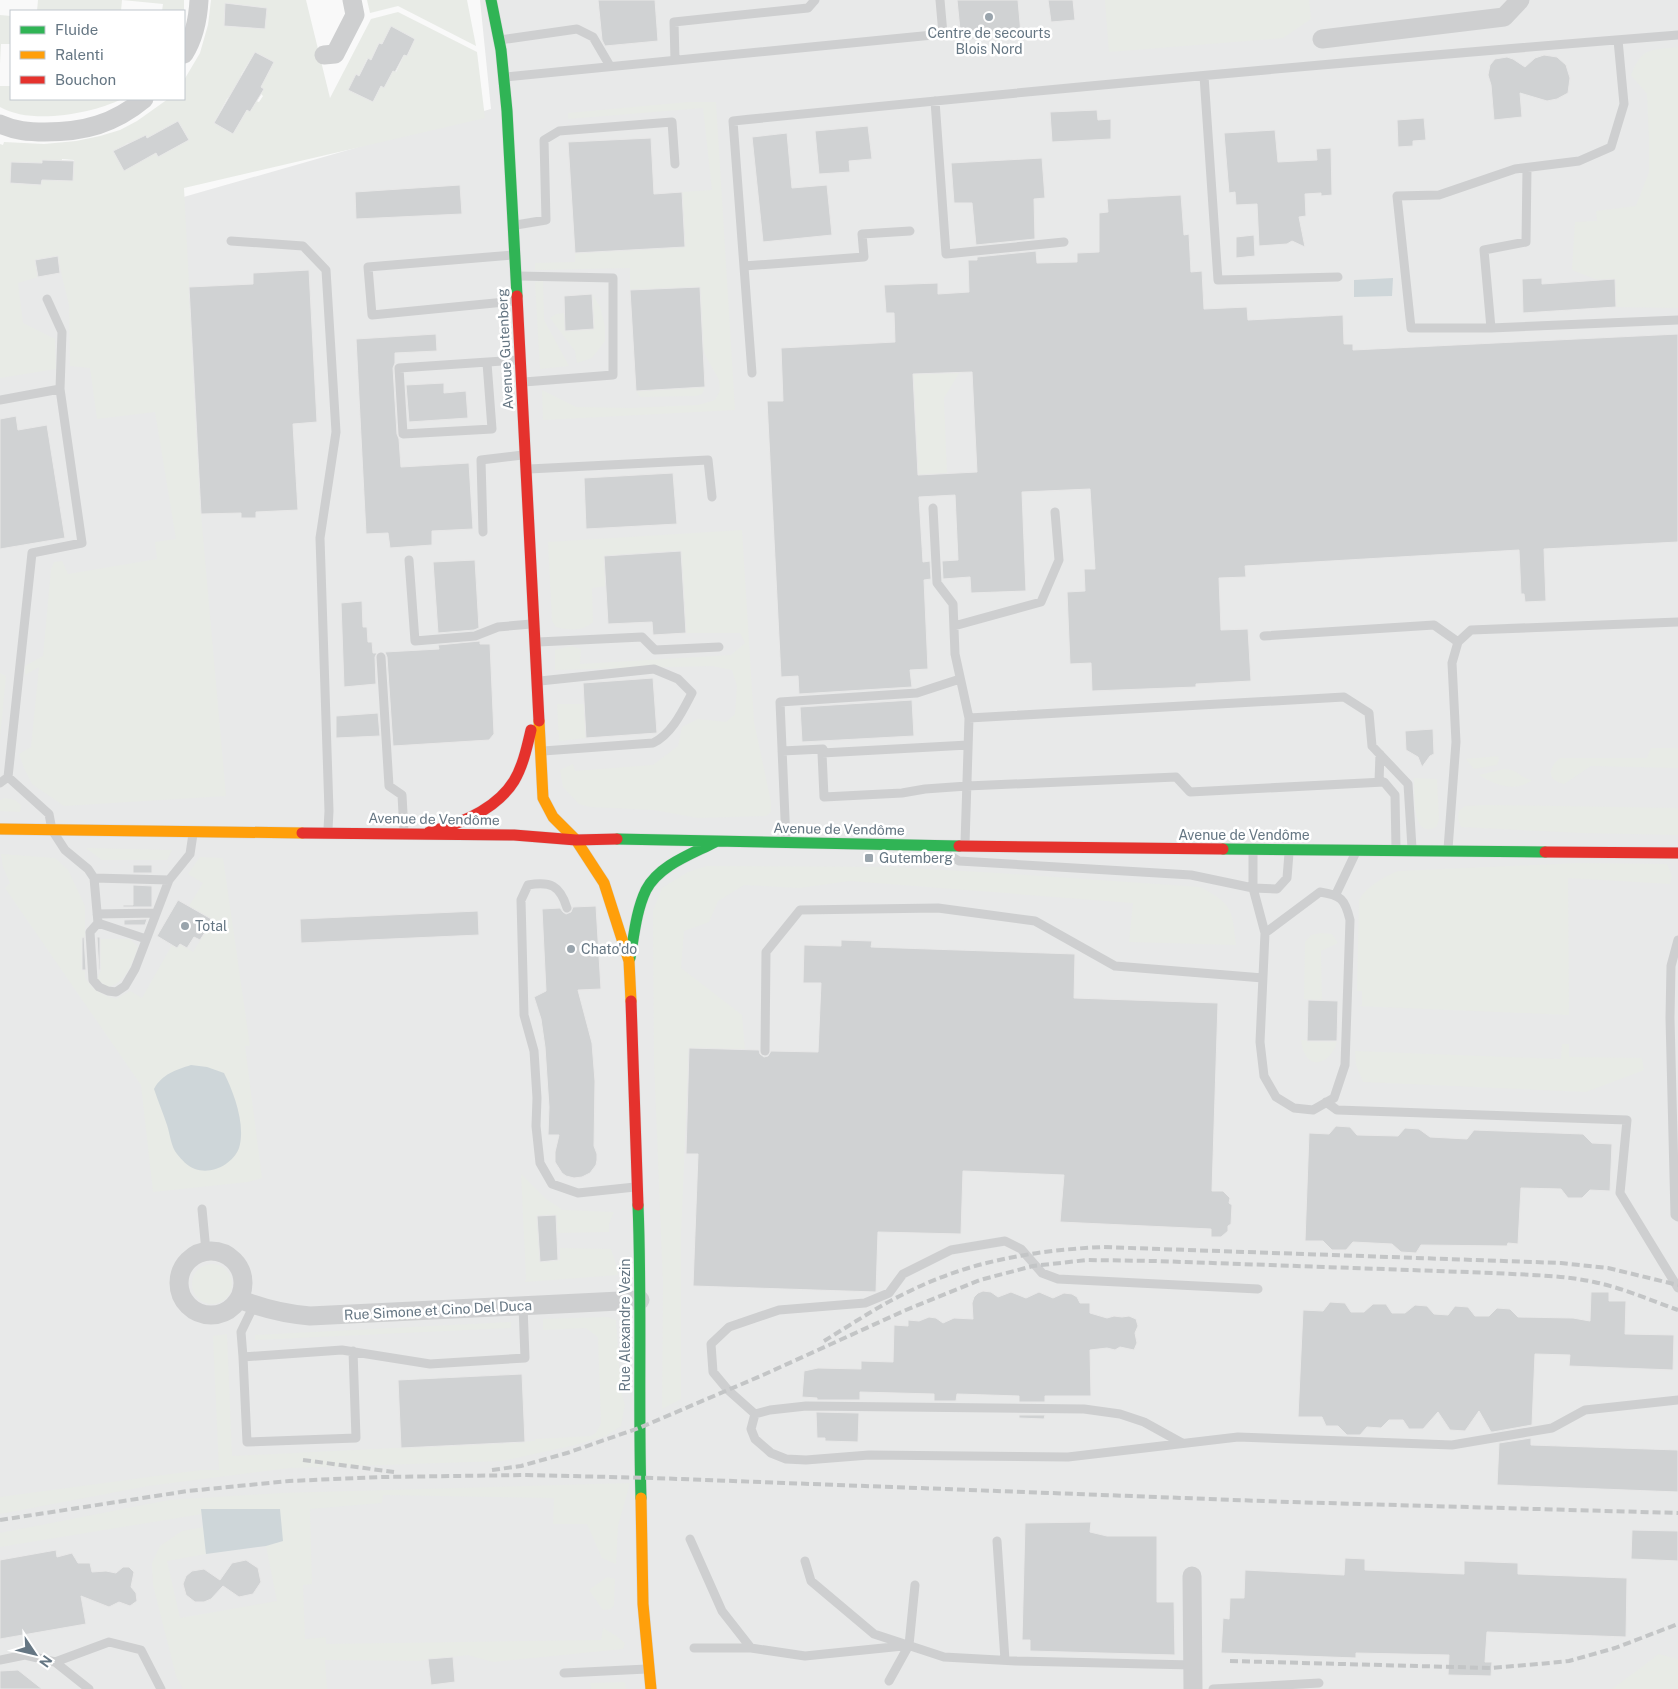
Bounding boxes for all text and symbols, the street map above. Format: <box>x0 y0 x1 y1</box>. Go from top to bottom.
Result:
legend <box>10 10 185 100</box>
marker: Centre de secourts Blois Nord <box>983 11 995 23</box>
text: Fluide <box>55 21 98 38</box>
place label: Centre de secourts Blois Nord <box>927 25 1051 57</box>
text: Ralenti <box>55 46 104 63</box>
text: Bouchon <box>55 71 116 88</box>
street label: Avenue Gutenberg <box>494 288 516 410</box>
street label: Avenue de Vendôme <box>368 810 500 828</box>
street label: Avenue de Vendôme <box>773 820 905 838</box>
street label: Avenue de Vendôme <box>1178 827 1310 843</box>
place label: Gutemberg <box>879 850 953 866</box>
marker: Gutemberg <box>863 852 875 864</box>
place label: Total <box>195 918 227 934</box>
marker: Total <box>179 920 191 932</box>
place label: Chato'do <box>581 941 637 957</box>
marker: Chato'do <box>565 943 577 955</box>
street label: Rue Alexandre Vezin <box>617 1258 633 1392</box>
street label: Rue Simone et Cino Del Duca <box>344 1297 532 1323</box>
north arrow <box>10 1629 60 1679</box>
text: N <box>36 1652 55 1671</box>

